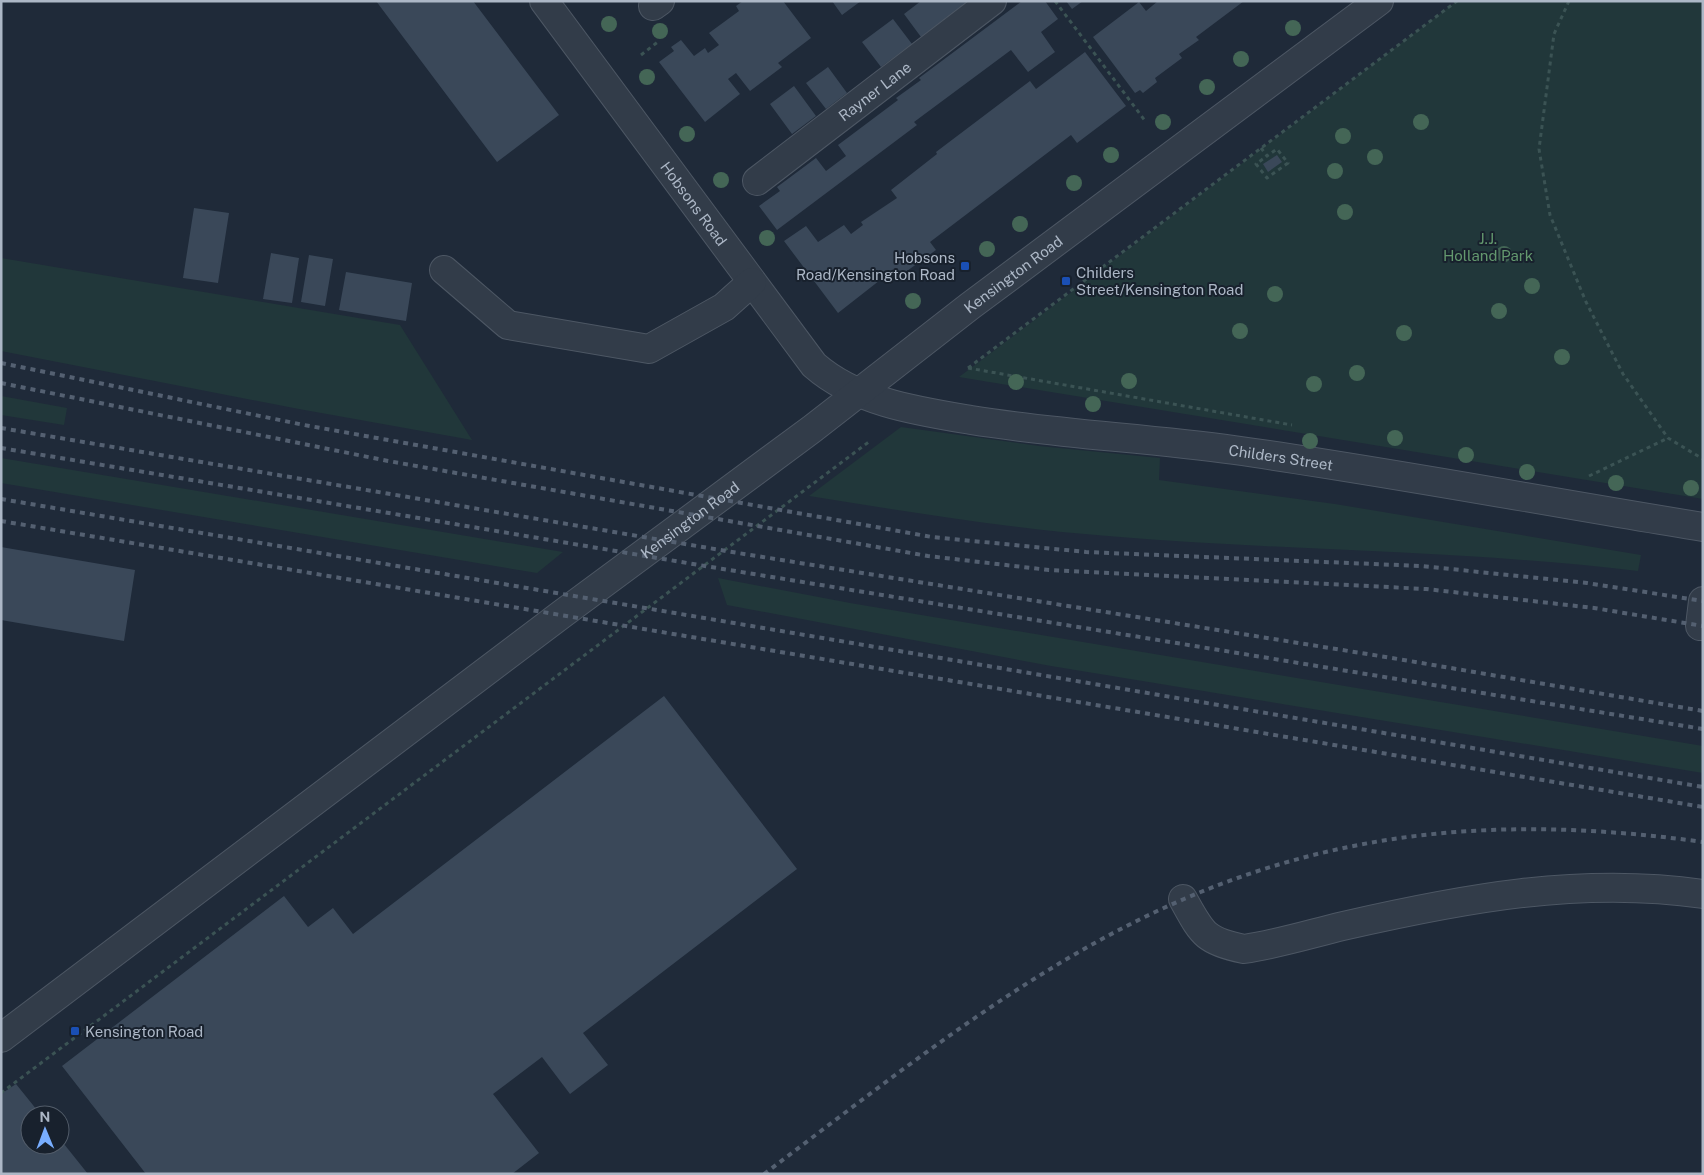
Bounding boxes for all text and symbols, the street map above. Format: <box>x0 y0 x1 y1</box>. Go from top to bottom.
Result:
street label: Rayner Lane <box>835 58 914 124</box>
street label: Hobsons Road <box>657 158 731 249</box>
park label: J.J. Holland Park <box>1443 230 1533 264</box>
street label: Kensington Road <box>960 232 1065 316</box>
place label: Hobsons Road/Kensington Road <box>796 249 955 283</box>
marker: Hobsons Road/Kensington Road <box>959 260 971 272</box>
place label: Childers Street/Kensington Road <box>1076 264 1243 298</box>
marker: Childers Street/Kensington Road <box>1060 275 1072 287</box>
street label: Childers Street <box>1228 441 1334 473</box>
street label: Kensington Road <box>637 478 742 562</box>
place label: Kensington Road <box>85 1023 203 1040</box>
marker: Kensington Road <box>69 1025 81 1037</box>
north arrow <box>20 1105 70 1155</box>
text: N <box>39 1109 50 1125</box>

